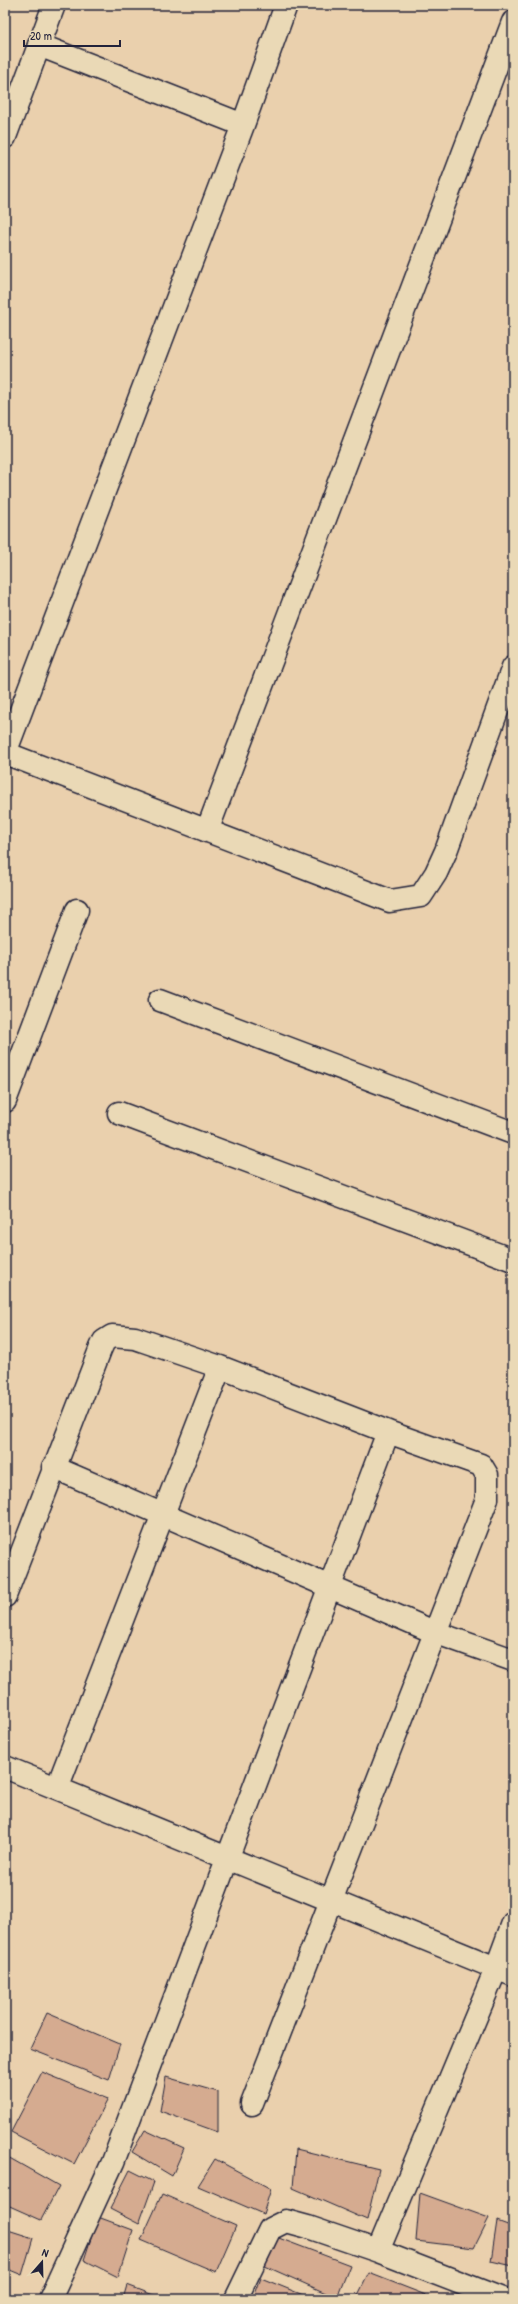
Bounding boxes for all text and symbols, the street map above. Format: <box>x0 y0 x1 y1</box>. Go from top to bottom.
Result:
scale bar <box>24 22 120 48</box>
text: 20 m <box>30 27 52 44</box>
north arrow <box>22 2242 62 2282</box>
text: N <box>40 2245 51 2260</box>

